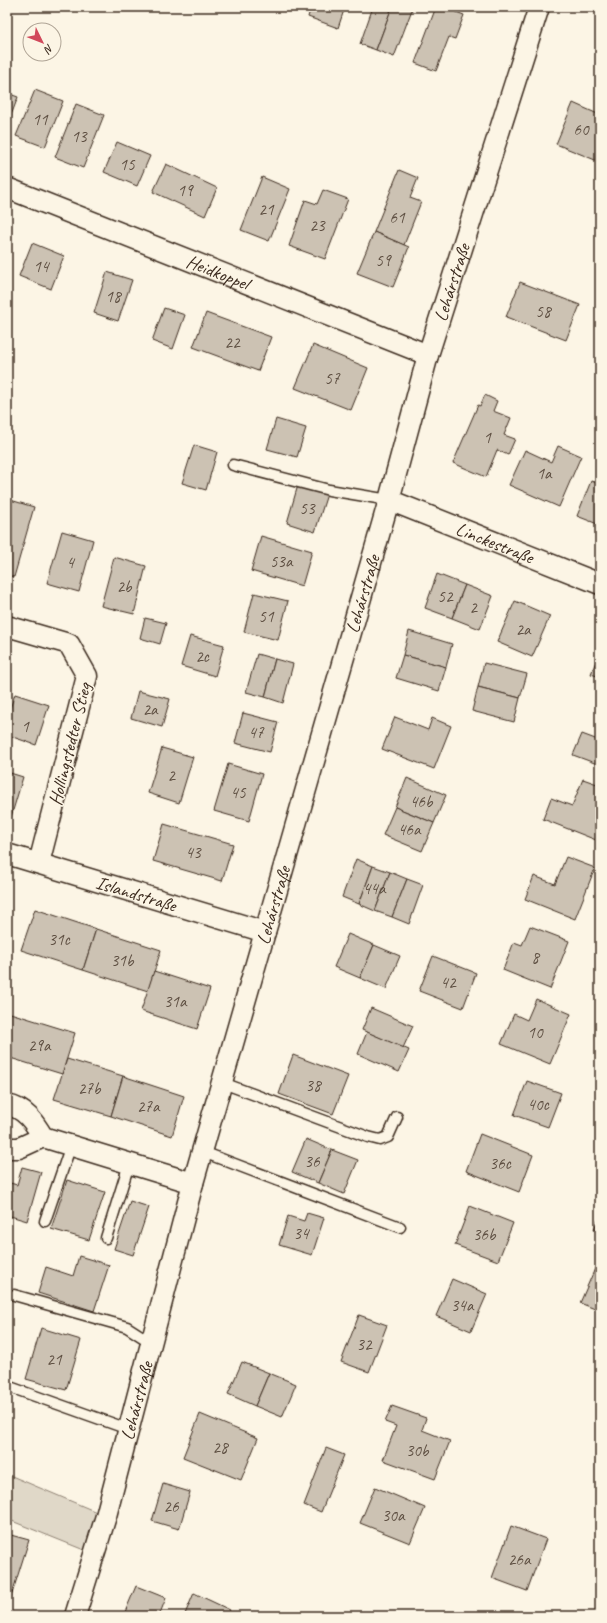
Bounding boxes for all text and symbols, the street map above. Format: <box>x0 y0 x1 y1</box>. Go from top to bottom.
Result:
north arrow <box>22 22 62 62</box>
text: N <box>40 42 57 58</box>
house number: 11 <box>32 109 49 130</box>
house number: 60 <box>573 119 590 140</box>
house number: 13 <box>71 126 88 147</box>
house number: 15 <box>119 154 136 175</box>
house number: 19 <box>177 180 194 201</box>
house number: 21 <box>258 199 275 220</box>
house number: 61 <box>389 207 406 228</box>
house number: 23 <box>309 215 326 236</box>
street label: Lehárstraße <box>429 239 476 324</box>
street label: Heidkoppel <box>183 249 256 297</box>
house number: 59 <box>375 250 392 271</box>
house number: 14 <box>33 256 51 277</box>
house number: 18 <box>105 286 123 307</box>
house number: 58 <box>535 301 553 322</box>
house number: 22 <box>224 332 241 353</box>
house number: 57 <box>324 368 341 389</box>
house number: 1 <box>483 427 492 448</box>
house number: 1a <box>536 463 553 484</box>
house number: 53 <box>299 498 316 519</box>
street label: Linckestraße <box>452 517 538 570</box>
street label: Lehárstraße <box>341 550 386 636</box>
house number: 53a <box>270 551 294 572</box>
house number: 4 <box>66 552 76 573</box>
house number: 2b <box>116 576 133 597</box>
house number: 52 <box>437 586 454 607</box>
house number: 2 <box>469 597 478 618</box>
house number: 51 <box>258 606 275 627</box>
house number: 2a <box>515 619 532 640</box>
house number: 2c <box>195 646 210 667</box>
street label: Hollingstedter Stieg <box>43 679 97 808</box>
house number: 2a <box>142 699 159 720</box>
house number: 1 <box>21 716 30 737</box>
house number: 47 <box>248 722 265 743</box>
house number: 2 <box>167 765 176 786</box>
house number: 45 <box>230 782 247 803</box>
house number: 46b <box>410 791 434 812</box>
house number: 46a <box>398 819 422 840</box>
house number: 43 <box>185 842 202 863</box>
street label: Lehárstraße <box>251 862 297 947</box>
street label: Islandstraße <box>93 871 181 918</box>
house number: 44a <box>363 878 387 899</box>
house number: 31c <box>48 929 71 950</box>
house number: 8 <box>531 947 541 968</box>
house number: 31b <box>111 950 135 971</box>
house number: 42 <box>440 972 457 993</box>
house number: 31a <box>164 991 188 1012</box>
house number: 10 <box>527 1022 544 1043</box>
house number: 29a <box>28 1035 52 1056</box>
house number: 38 <box>305 1075 323 1096</box>
house number: 27b <box>78 1078 102 1099</box>
house number: 40c <box>527 1094 550 1115</box>
house number: 27a <box>137 1096 161 1117</box>
house number: 36 <box>304 1151 321 1172</box>
house number: 36c <box>489 1153 512 1174</box>
house number: 34 <box>293 1223 311 1244</box>
house number: 36b <box>473 1224 497 1245</box>
house number: 34a <box>451 1295 475 1316</box>
house number: 32 <box>356 1334 373 1355</box>
house number: 21 <box>46 1349 63 1370</box>
street label: Lehárstraße <box>115 1357 159 1442</box>
house number: 28 <box>212 1437 230 1458</box>
house number: 30b <box>406 1440 430 1461</box>
house number: 26 <box>163 1496 180 1517</box>
house number: 30a <box>382 1505 406 1526</box>
house number: 26a <box>508 1549 532 1570</box>

